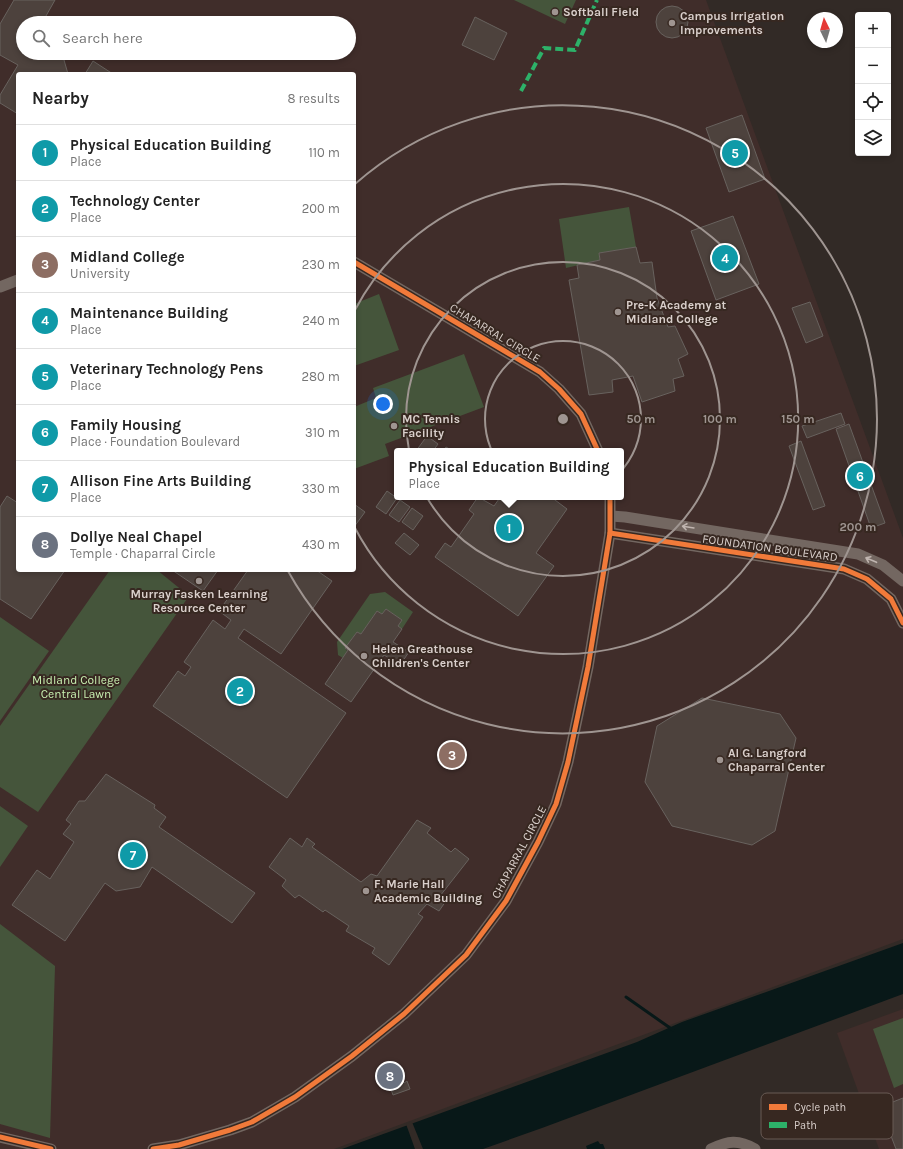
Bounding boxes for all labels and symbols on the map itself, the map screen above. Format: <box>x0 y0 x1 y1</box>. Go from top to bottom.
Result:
place label: Softball Field <box>563 5 639 19</box>
marker: Softball Field <box>550 7 560 17</box>
place label: Campus Irrigation Improvements <box>680 9 784 37</box>
north arrow <box>807 12 843 48</box>
marker: Campus Irrigation Improvements <box>667 18 677 28</box>
pin: 5 <box>722 138 748 168</box>
pin: 4 <box>712 243 738 273</box>
place label: Pre-K Academy at Midland College <box>626 298 726 326</box>
street label: CHAPARRAL CIRCLE <box>447 300 543 366</box>
marker: Pre-K Academy at Midland College <box>613 307 623 317</box>
your location <box>373 394 393 414</box>
place label: MC Tennis Facility <box>402 412 460 440</box>
centre of rings <box>556 412 570 426</box>
text: 50 m <box>627 412 656 426</box>
text: 100 m <box>703 412 737 426</box>
text: 150 m <box>781 412 815 426</box>
marker: MC Tennis Facility <box>389 421 399 431</box>
pin: 6 <box>847 461 873 491</box>
pin: 1 <box>496 513 522 543</box>
text: 200 m <box>840 520 876 534</box>
one-way arrow <box>682 523 695 531</box>
street label: FOUNDATION BOULEVARD <box>701 532 839 564</box>
one-way arrow <box>865 555 877 563</box>
marker: Murray Fasken Learning Resource Center <box>194 576 204 586</box>
place label: Murray Fasken Learning Resource Center <box>130 587 268 615</box>
place label: Helen Greathouse Children's Center <box>372 642 473 670</box>
marker: Helen Greathouse Children's Center <box>359 651 369 661</box>
park label: Midland College Central Lawn <box>32 673 120 701</box>
pin: 2 <box>227 676 253 706</box>
pin: 3 <box>439 740 465 770</box>
place label: Al G. Langford Chaparral Center <box>728 746 825 774</box>
marker: Al G. Langford Chaparral Center <box>715 755 725 765</box>
street label: CHAPARRAL CIRCLE <box>489 803 549 901</box>
pin: 7 <box>120 840 146 870</box>
place label: F. Marie Hall Academic Building <box>374 877 482 905</box>
marker: F. Marie Hall Academic Building <box>361 886 371 896</box>
pin: 8 <box>377 1061 403 1091</box>
legend <box>761 1093 893 1139</box>
text: Cycle path <box>794 1101 846 1114</box>
text: Path <box>794 1119 817 1132</box>

